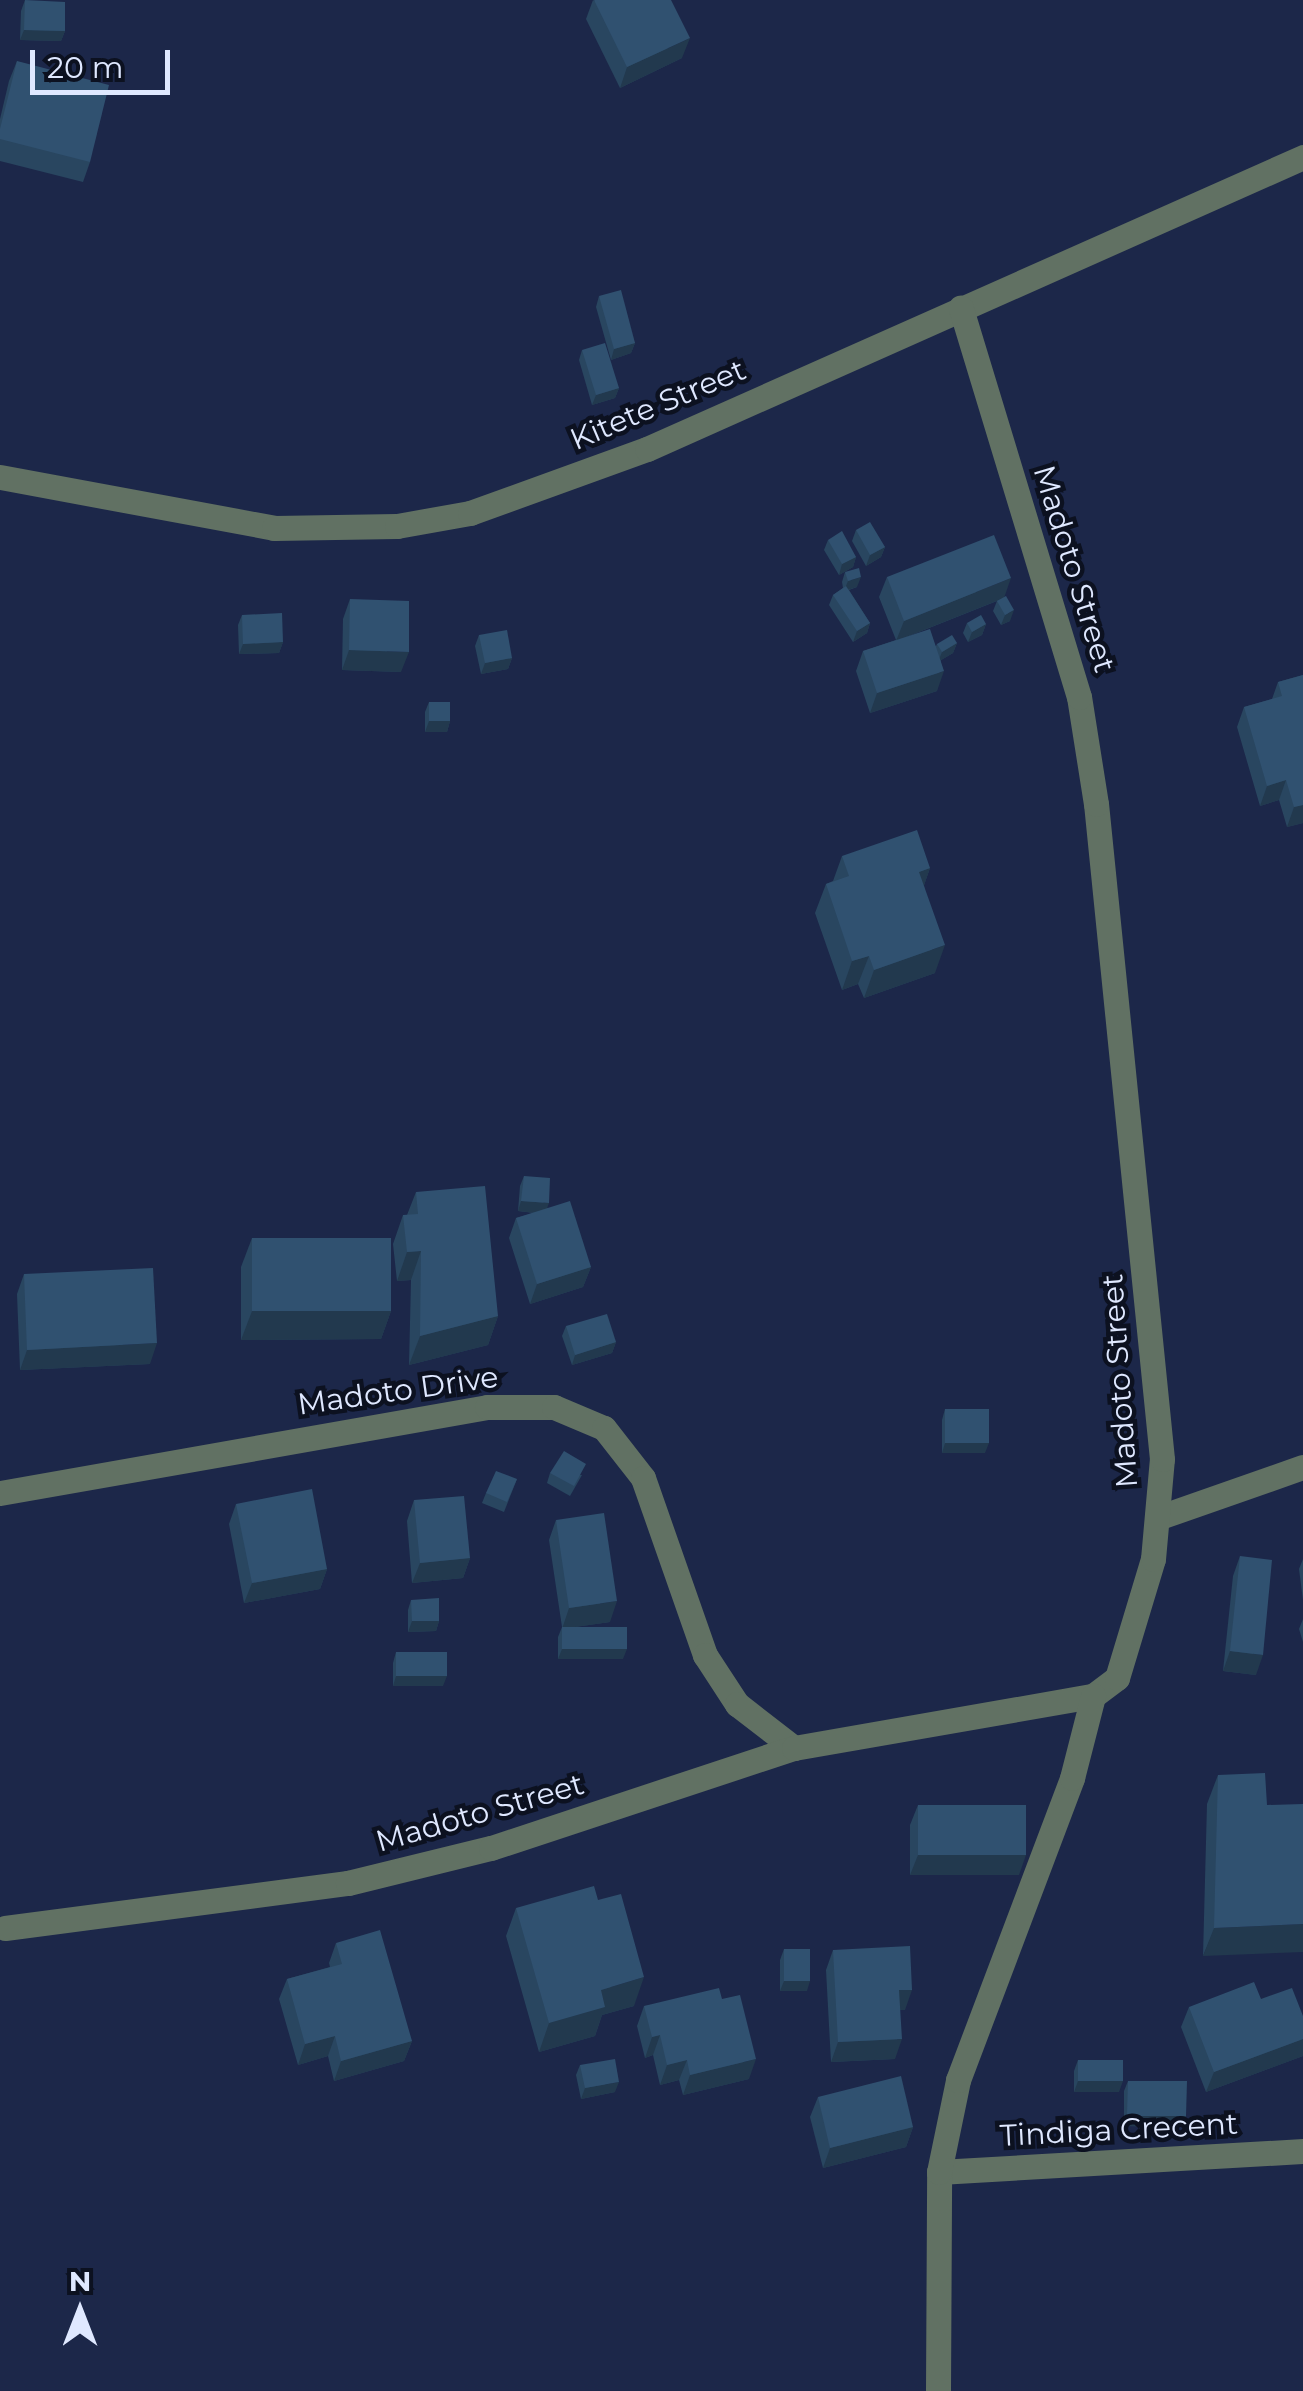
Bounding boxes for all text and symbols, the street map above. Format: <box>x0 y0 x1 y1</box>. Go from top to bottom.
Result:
scale bar <box>35 30 175 92</box>
text: 20 m <box>47 49 124 86</box>
street label: Kitete Street <box>565 352 751 458</box>
street label: Madoto Street <box>1025 461 1123 677</box>
street label: Madoto Street <box>1095 1273 1145 1489</box>
street label: Madoto Drive <box>295 1359 501 1423</box>
street label: Madoto Street <box>372 1766 588 1860</box>
street label: Tindiga Crecent <box>999 2106 1239 2154</box>
north arrow <box>30 2261 130 2361</box>
text: N <box>69 2264 91 2298</box>

